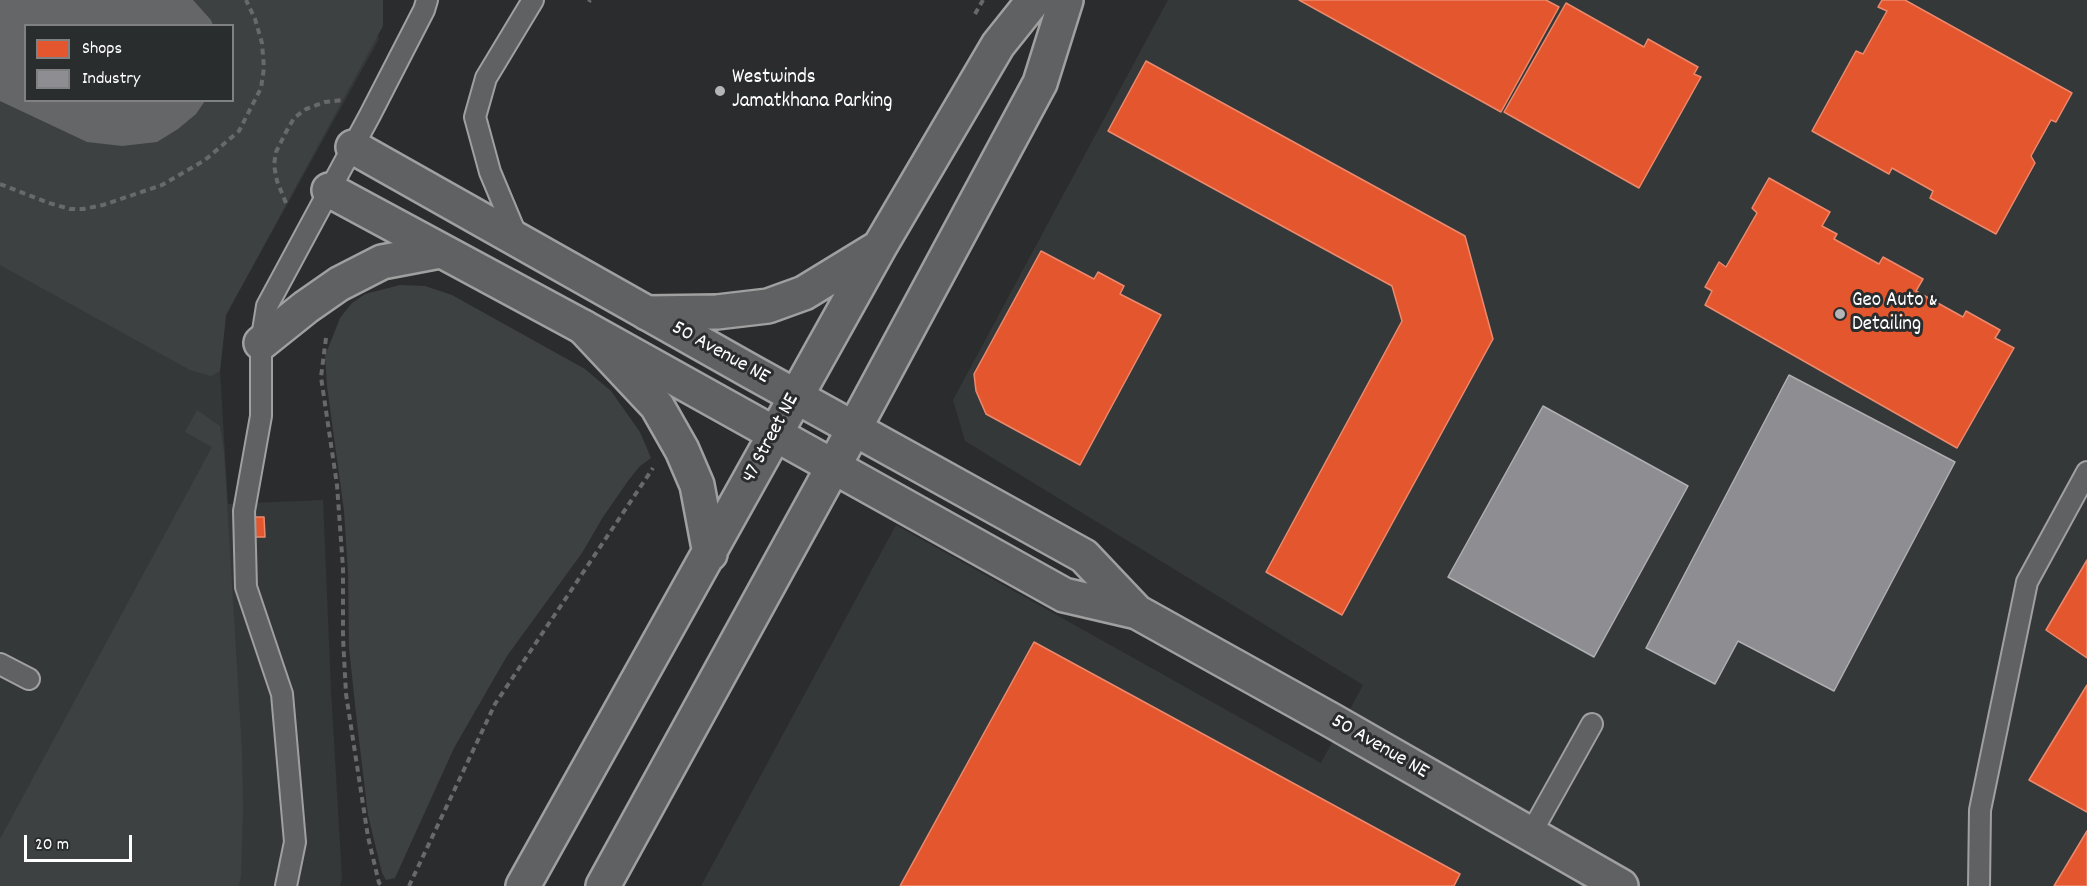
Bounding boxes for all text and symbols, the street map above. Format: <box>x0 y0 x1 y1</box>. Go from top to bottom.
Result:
legend <box>24 24 234 102</box>
text: Shops <box>82 37 122 62</box>
place label: Westwinds Jamatkhana Parking <box>732 66 892 116</box>
text: Industry <box>82 67 140 92</box>
marker: Westwinds Jamatkhana Parking <box>713 84 727 98</box>
place label: Geo Auto & Detailing <box>1852 289 1938 339</box>
marker: Geo Auto & Detailing <box>1833 307 1847 321</box>
street label: 50 Avenue NE <box>667 317 773 391</box>
street label: 47 Street NE <box>738 390 806 488</box>
street label: 50 Avenue NE <box>1326 710 1432 786</box>
scale bar <box>27 823 135 861</box>
text: 20 m <box>35 833 69 858</box>

